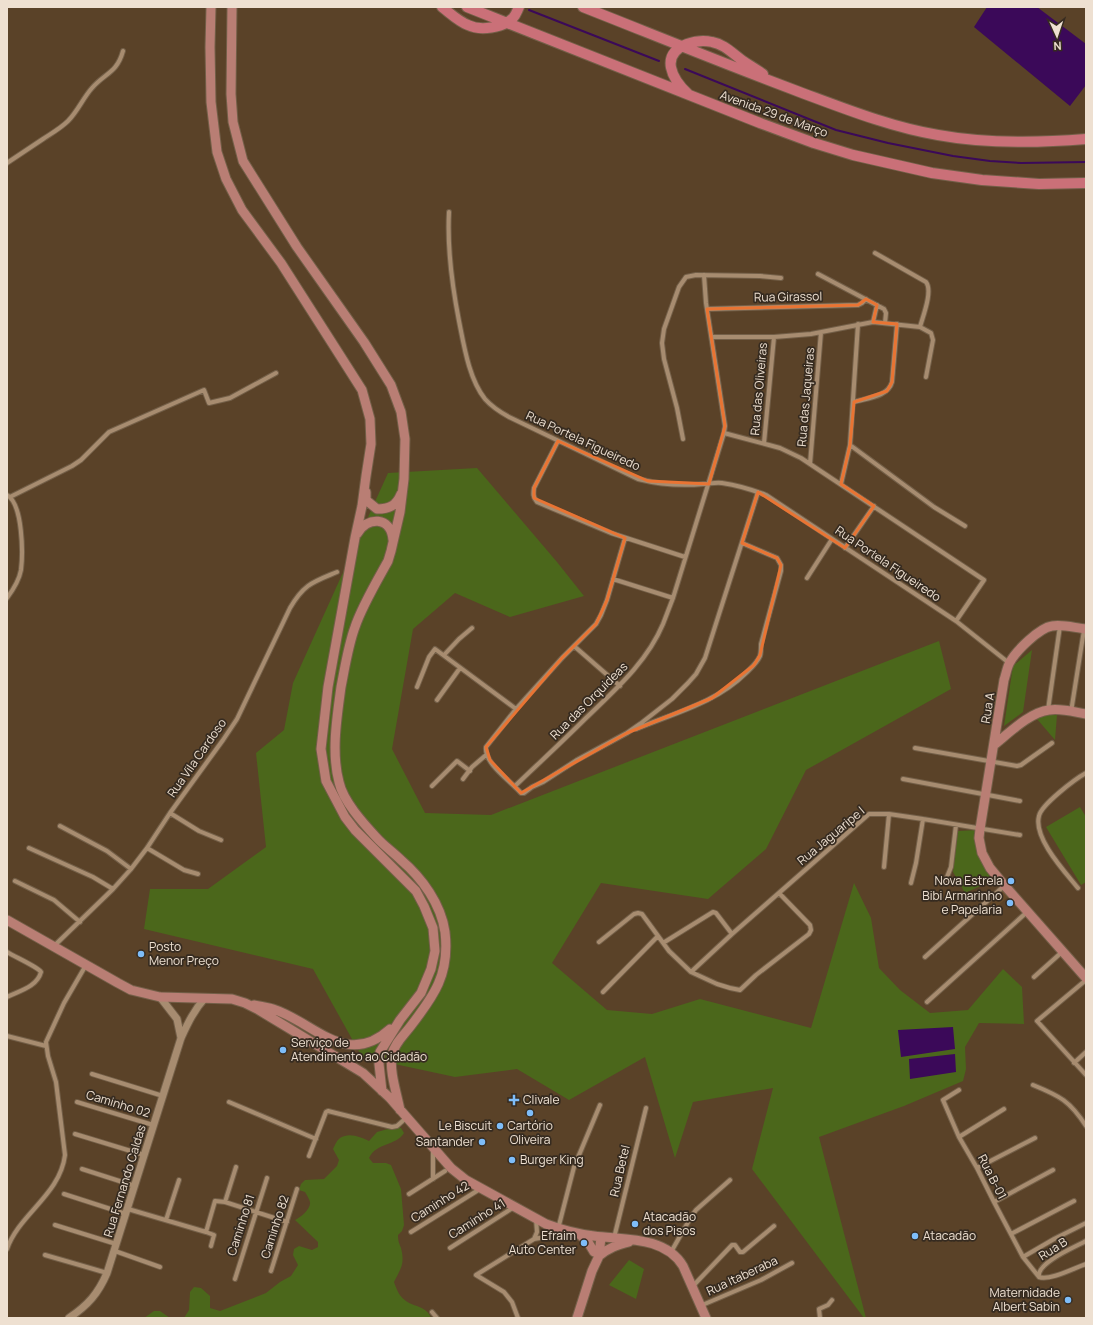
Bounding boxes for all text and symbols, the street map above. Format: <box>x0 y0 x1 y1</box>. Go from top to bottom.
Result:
north arrow <box>1037 16 1077 56</box>
text: N <box>1053 39 1062 54</box>
street label: Avenida 29 de Março <box>718 86 830 141</box>
street label: Rua Girassol <box>754 287 822 306</box>
street label: Rua das Oliveiras <box>746 342 771 436</box>
street label: Rua das Jaqueiras <box>793 347 818 447</box>
street label: Rua Portela Figueiredo <box>523 407 643 474</box>
street label: Rua Portela Figueiredo <box>832 522 945 605</box>
street label: Rua das Orquideas <box>546 658 631 743</box>
street label: Rua A <box>977 691 998 725</box>
street label: Rua Vila Cardoso <box>163 715 230 800</box>
street label: Rua Jaguaripe I <box>793 802 868 869</box>
place label: Nova Estrela <box>934 872 1003 889</box>
marker: Nova Estrela <box>1006 876 1016 886</box>
place label: Bibi Armarinho e Papelaria <box>922 887 1002 918</box>
marker: Bibi Armarinho e Papelaria <box>1005 898 1015 908</box>
place label: Posto Menor Preço <box>149 938 219 969</box>
marker: Posto Menor Preço <box>136 949 146 959</box>
place label: Serviço de Atendimento ao Cidadão <box>291 1034 427 1065</box>
marker: Serviço de Atendimento ao Cidadão <box>278 1045 288 1055</box>
street label: Caminho 02 <box>84 1086 152 1121</box>
place label: Clivale <box>523 1091 559 1108</box>
marker: Clivale <box>508 1094 520 1106</box>
marker: Cartório Oliveira <box>525 1108 535 1118</box>
place label: Le Biscuit <box>439 1117 492 1134</box>
place label: Cartório Oliveira <box>507 1117 553 1148</box>
marker: Le Biscuit <box>495 1121 505 1131</box>
street label: Rua Fernando Caldas <box>99 1123 150 1239</box>
place label: Santander <box>416 1133 475 1150</box>
marker: Santander <box>477 1137 487 1147</box>
street label: Rua Betel <box>605 1143 634 1198</box>
place label: Burger King <box>520 1151 584 1168</box>
street label: Rua B-01 <box>974 1151 1011 1202</box>
marker: Burger King <box>507 1155 517 1165</box>
street label: Caminho 42 <box>407 1177 472 1226</box>
street label: Caminho 81 <box>223 1192 258 1258</box>
street label: Caminho 82 <box>256 1193 293 1261</box>
street label: Caminho 41 <box>445 1194 508 1243</box>
place label: Atacadão dos Pisos <box>643 1208 696 1239</box>
marker: Atacadão dos Pisos <box>630 1219 640 1229</box>
place label: Efraim Auto Center <box>509 1227 577 1258</box>
place label: Atacadão <box>923 1227 976 1244</box>
marker: Atacadão <box>910 1231 920 1241</box>
street label: Rua B <box>1035 1233 1070 1264</box>
marker: Efraim Auto Center <box>579 1238 589 1248</box>
street label: Rua Itaberaba <box>703 1252 780 1299</box>
place label: Maternidade Albert Sabin <box>990 1284 1060 1315</box>
marker: Maternidade Albert Sabin <box>1063 1295 1073 1305</box>

